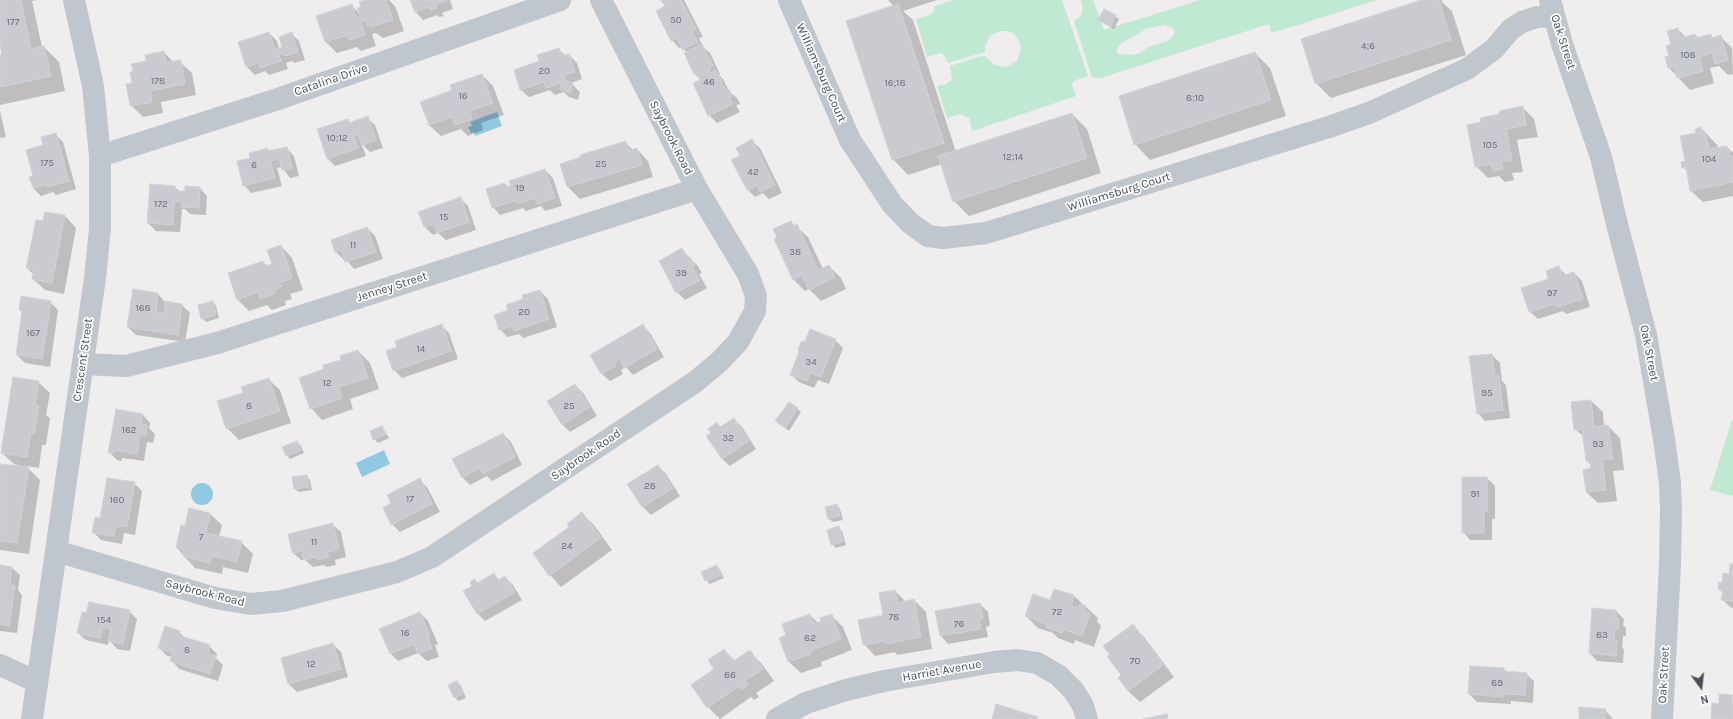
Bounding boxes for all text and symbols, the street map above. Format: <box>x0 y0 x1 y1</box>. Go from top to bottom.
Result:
street label: Oak Street <box>1547 13 1579 71</box>
house number: 50 <box>670 14 682 26</box>
house number: 177 <box>7 16 19 28</box>
street label: Williamsburg Court <box>793 21 849 125</box>
house number: 4;6 <box>1361 40 1375 52</box>
house number: 108 <box>1680 49 1696 61</box>
street label: Catalina Drive <box>292 61 370 99</box>
house number: 20 <box>538 65 550 77</box>
house number: 178 <box>151 75 165 87</box>
house number: 46 <box>703 76 715 88</box>
house number: 16;18 <box>884 77 906 89</box>
house number: 16 <box>458 90 468 102</box>
house number: 8;10 <box>1186 92 1204 104</box>
street label: Saybrook Road <box>646 99 696 177</box>
house number: 10;12 <box>327 132 347 144</box>
house number: 105 <box>1483 139 1497 151</box>
house number: 12;14 <box>1003 151 1023 163</box>
house number: 104 <box>1702 153 1716 165</box>
house number: 175 <box>40 157 54 169</box>
house number: 25 <box>595 158 607 170</box>
house number: 6 <box>251 159 257 171</box>
house number: 42 <box>747 166 759 178</box>
street label: Williamsburg Court <box>1066 169 1172 215</box>
house number: 19 <box>515 182 525 194</box>
house number: 172 <box>154 198 168 210</box>
house number: 15 <box>440 211 448 223</box>
house number: 11 <box>350 239 356 251</box>
house number: 38 <box>789 246 801 258</box>
house number: 39 <box>675 267 687 279</box>
street label: Jenney Street <box>355 269 429 305</box>
house number: 97 <box>1547 287 1557 299</box>
house number: 168 <box>135 302 151 314</box>
house number: 20 <box>518 306 530 318</box>
street label: Crescent Street <box>70 317 96 403</box>
street label: Oak Street <box>1637 324 1661 382</box>
house number: 167 <box>26 327 40 339</box>
house number: 14 <box>417 343 425 355</box>
house number: 34 <box>805 356 817 368</box>
house number: 12 <box>322 377 332 389</box>
house number: 95 <box>1481 387 1493 399</box>
house number: 8 <box>246 400 252 412</box>
house number: 25 <box>563 400 575 412</box>
house number: 162 <box>122 424 136 436</box>
street label: Saybrook Road <box>548 426 624 484</box>
house number: 32 <box>722 432 734 444</box>
house number: 93 <box>1592 438 1604 450</box>
house number: 28 <box>644 480 656 492</box>
house number: 91 <box>1470 488 1480 500</box>
house number: 17 <box>406 493 414 505</box>
house number: 160 <box>110 494 124 506</box>
house number: 7 <box>199 531 203 543</box>
house number: 11 <box>311 536 317 548</box>
house number: 24 <box>561 540 573 552</box>
street label: Saybrook Road <box>164 576 246 610</box>
house number: 72 <box>1052 606 1062 618</box>
house number: 78 <box>889 611 899 623</box>
house number: 154 <box>97 614 111 626</box>
house number: 76 <box>954 618 964 630</box>
house number: 16 <box>400 627 410 639</box>
house number: 83 <box>1596 629 1608 641</box>
house number: 82 <box>804 632 816 644</box>
house number: 8 <box>184 644 190 656</box>
street label: Oak Street <box>1655 646 1673 704</box>
house number: 70 <box>1130 655 1140 667</box>
street label: Harriet Avenue <box>901 657 983 685</box>
house number: 12 <box>306 658 316 670</box>
north arrow <box>1681 667 1721 707</box>
house number: 86 <box>724 669 736 681</box>
house number: 89 <box>1491 677 1503 689</box>
text: N <box>1699 692 1710 706</box>

